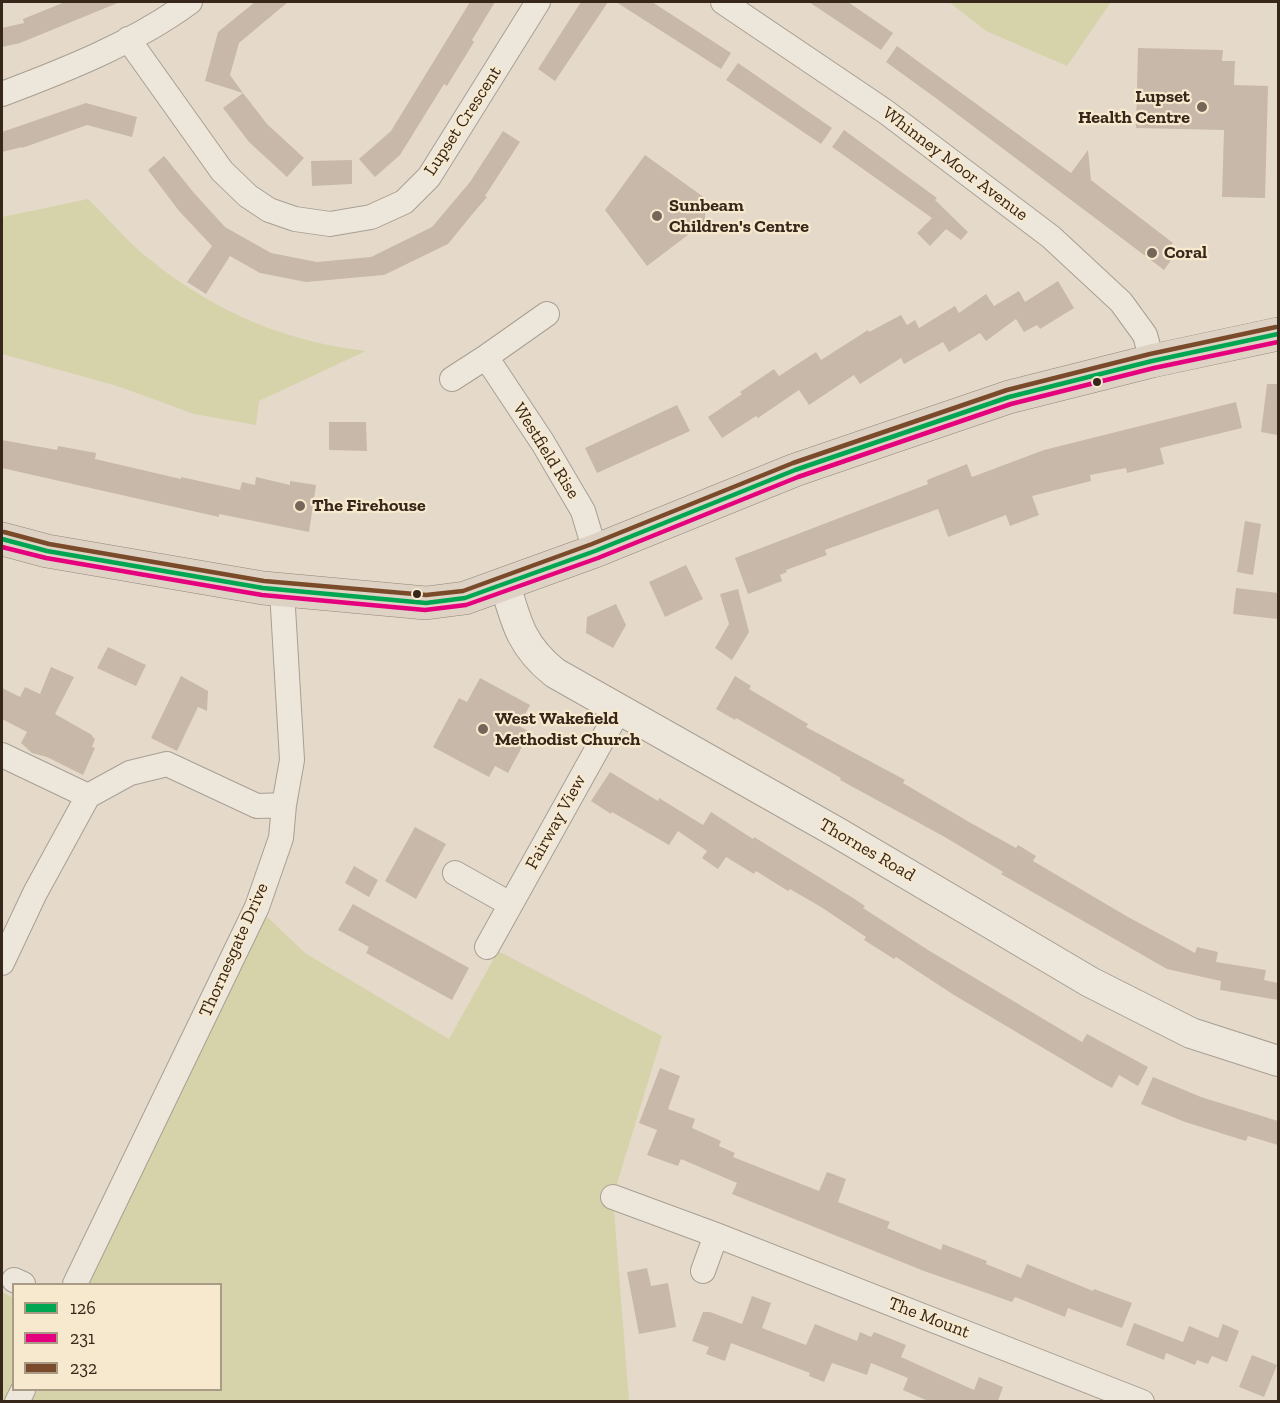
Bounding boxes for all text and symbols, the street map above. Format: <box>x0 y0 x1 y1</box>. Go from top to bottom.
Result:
street label: Lupset Crescent <box>420 62 506 180</box>
place label: Lupset Health Centre <box>1078 86 1190 128</box>
marker: Lupset Health Centre <box>1195 100 1209 114</box>
street label: Whinney Moor Avenue <box>878 102 1032 226</box>
place label: Sunbeam Children's Centre <box>669 195 809 238</box>
marker: Sunbeam Children's Centre <box>650 209 664 223</box>
place label: Coral <box>1164 242 1207 264</box>
marker: Coral <box>1145 246 1159 260</box>
unlabelled marker <box>1091 376 1103 388</box>
street label: Westfield Rise <box>508 399 584 503</box>
place label: The Firehouse <box>312 495 426 517</box>
marker: The Firehouse <box>293 499 307 513</box>
unlabelled marker <box>411 588 423 600</box>
place label: West Wakefield Methodist Church <box>495 708 640 750</box>
marker: West Wakefield Methodist Church <box>476 722 490 736</box>
street label: Fairway View <box>521 771 591 873</box>
street label: Thornes Road <box>815 814 919 886</box>
street label: Thornesgate Drive <box>195 879 273 1021</box>
legend <box>12 1283 222 1391</box>
street label: The Mount <box>885 1293 973 1343</box>
text: 126 <box>70 1297 96 1319</box>
text: 231 <box>70 1327 95 1349</box>
text: 232 <box>70 1357 97 1379</box>

